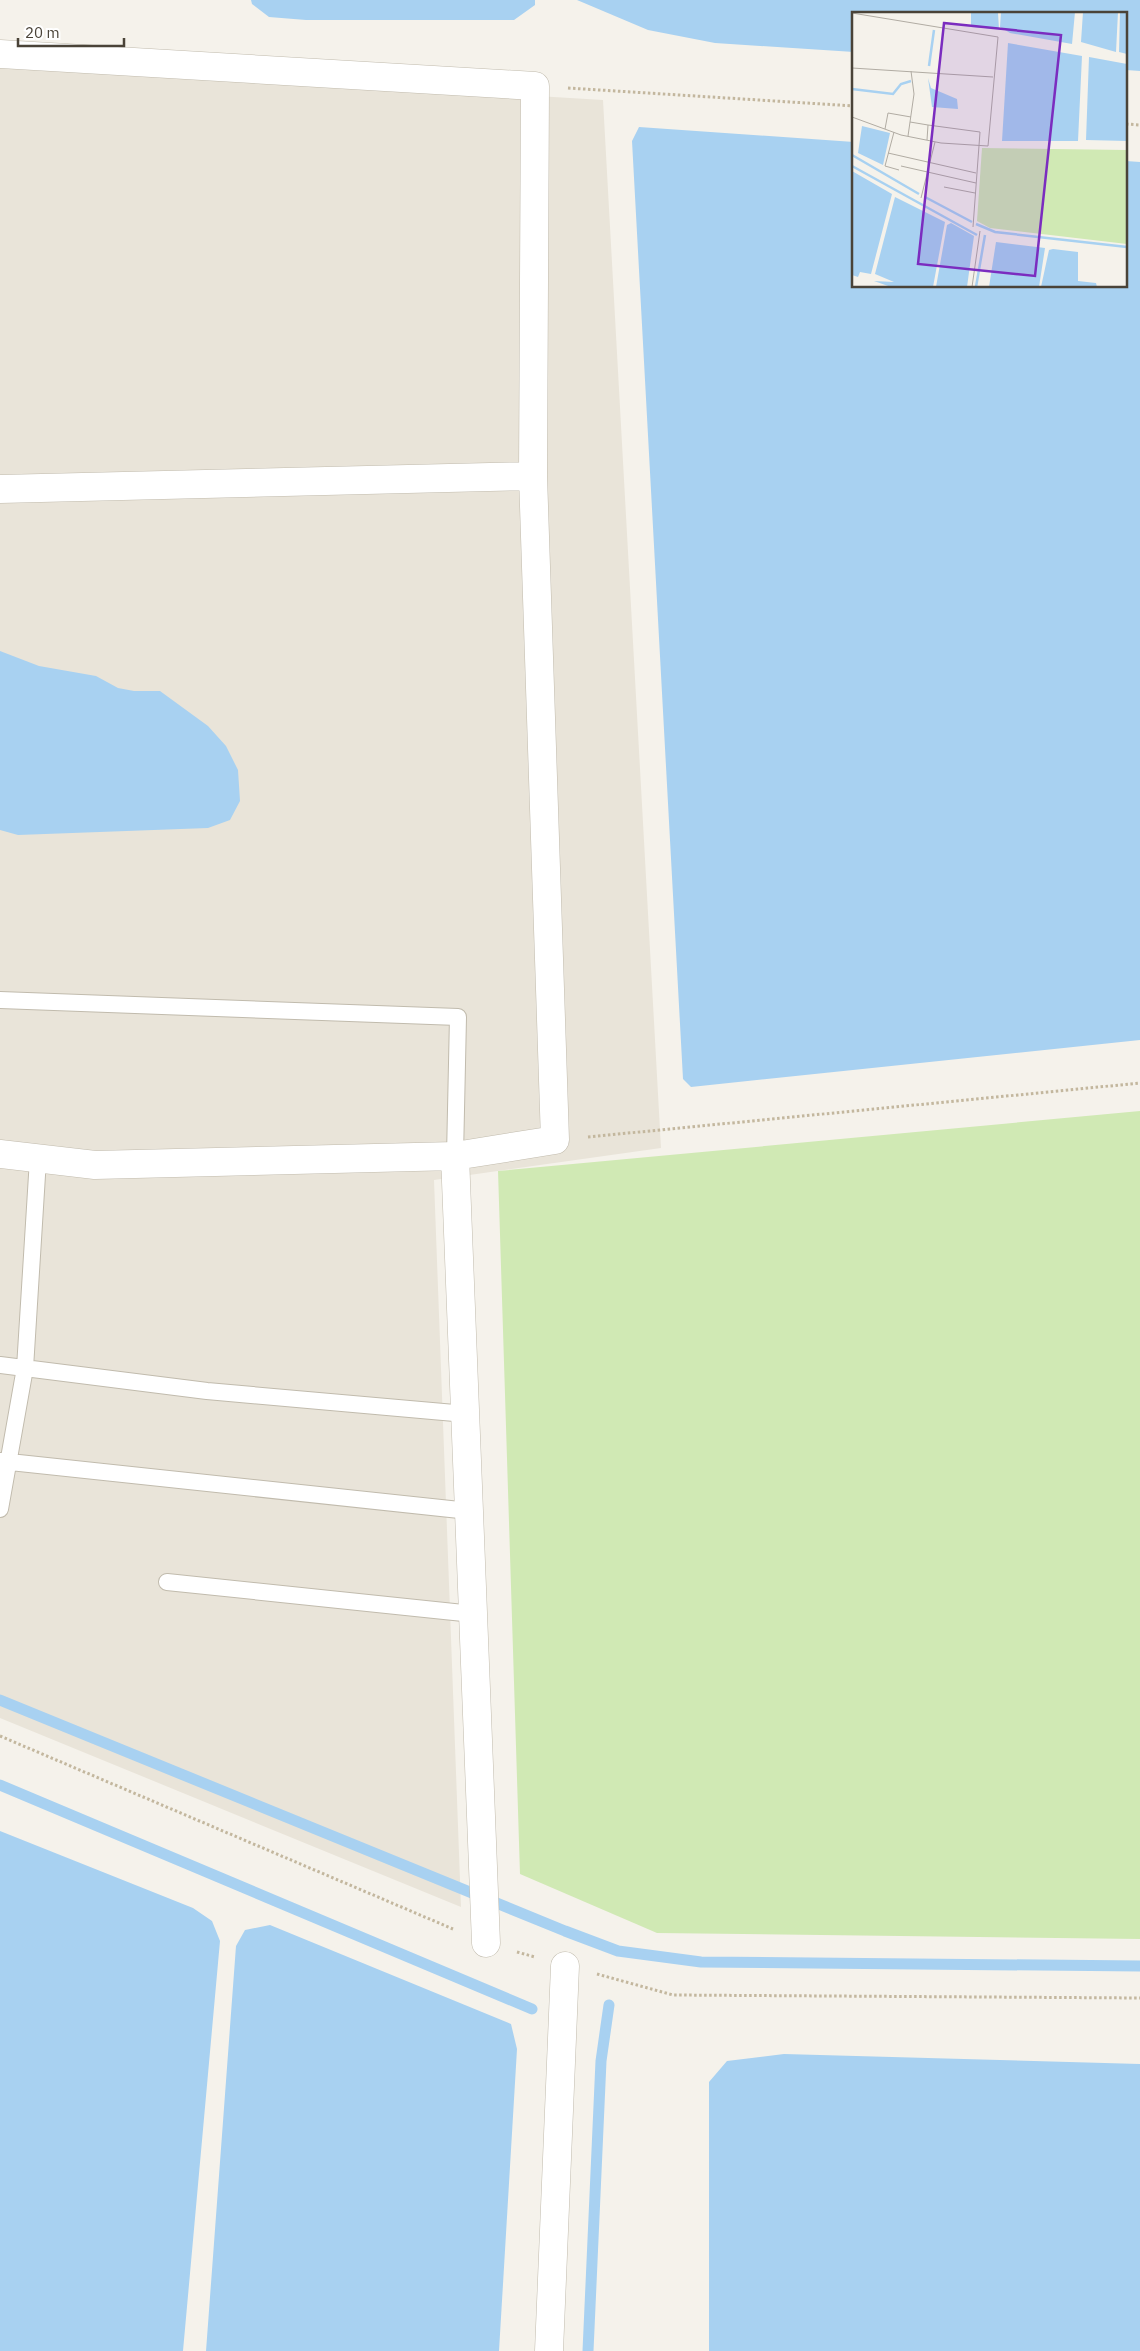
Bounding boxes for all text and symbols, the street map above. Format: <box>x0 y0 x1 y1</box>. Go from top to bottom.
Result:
inset map <box>852 12 1128 288</box>
scale bar <box>18 15 124 47</box>
text: 20 m <box>25 23 60 42</box>

